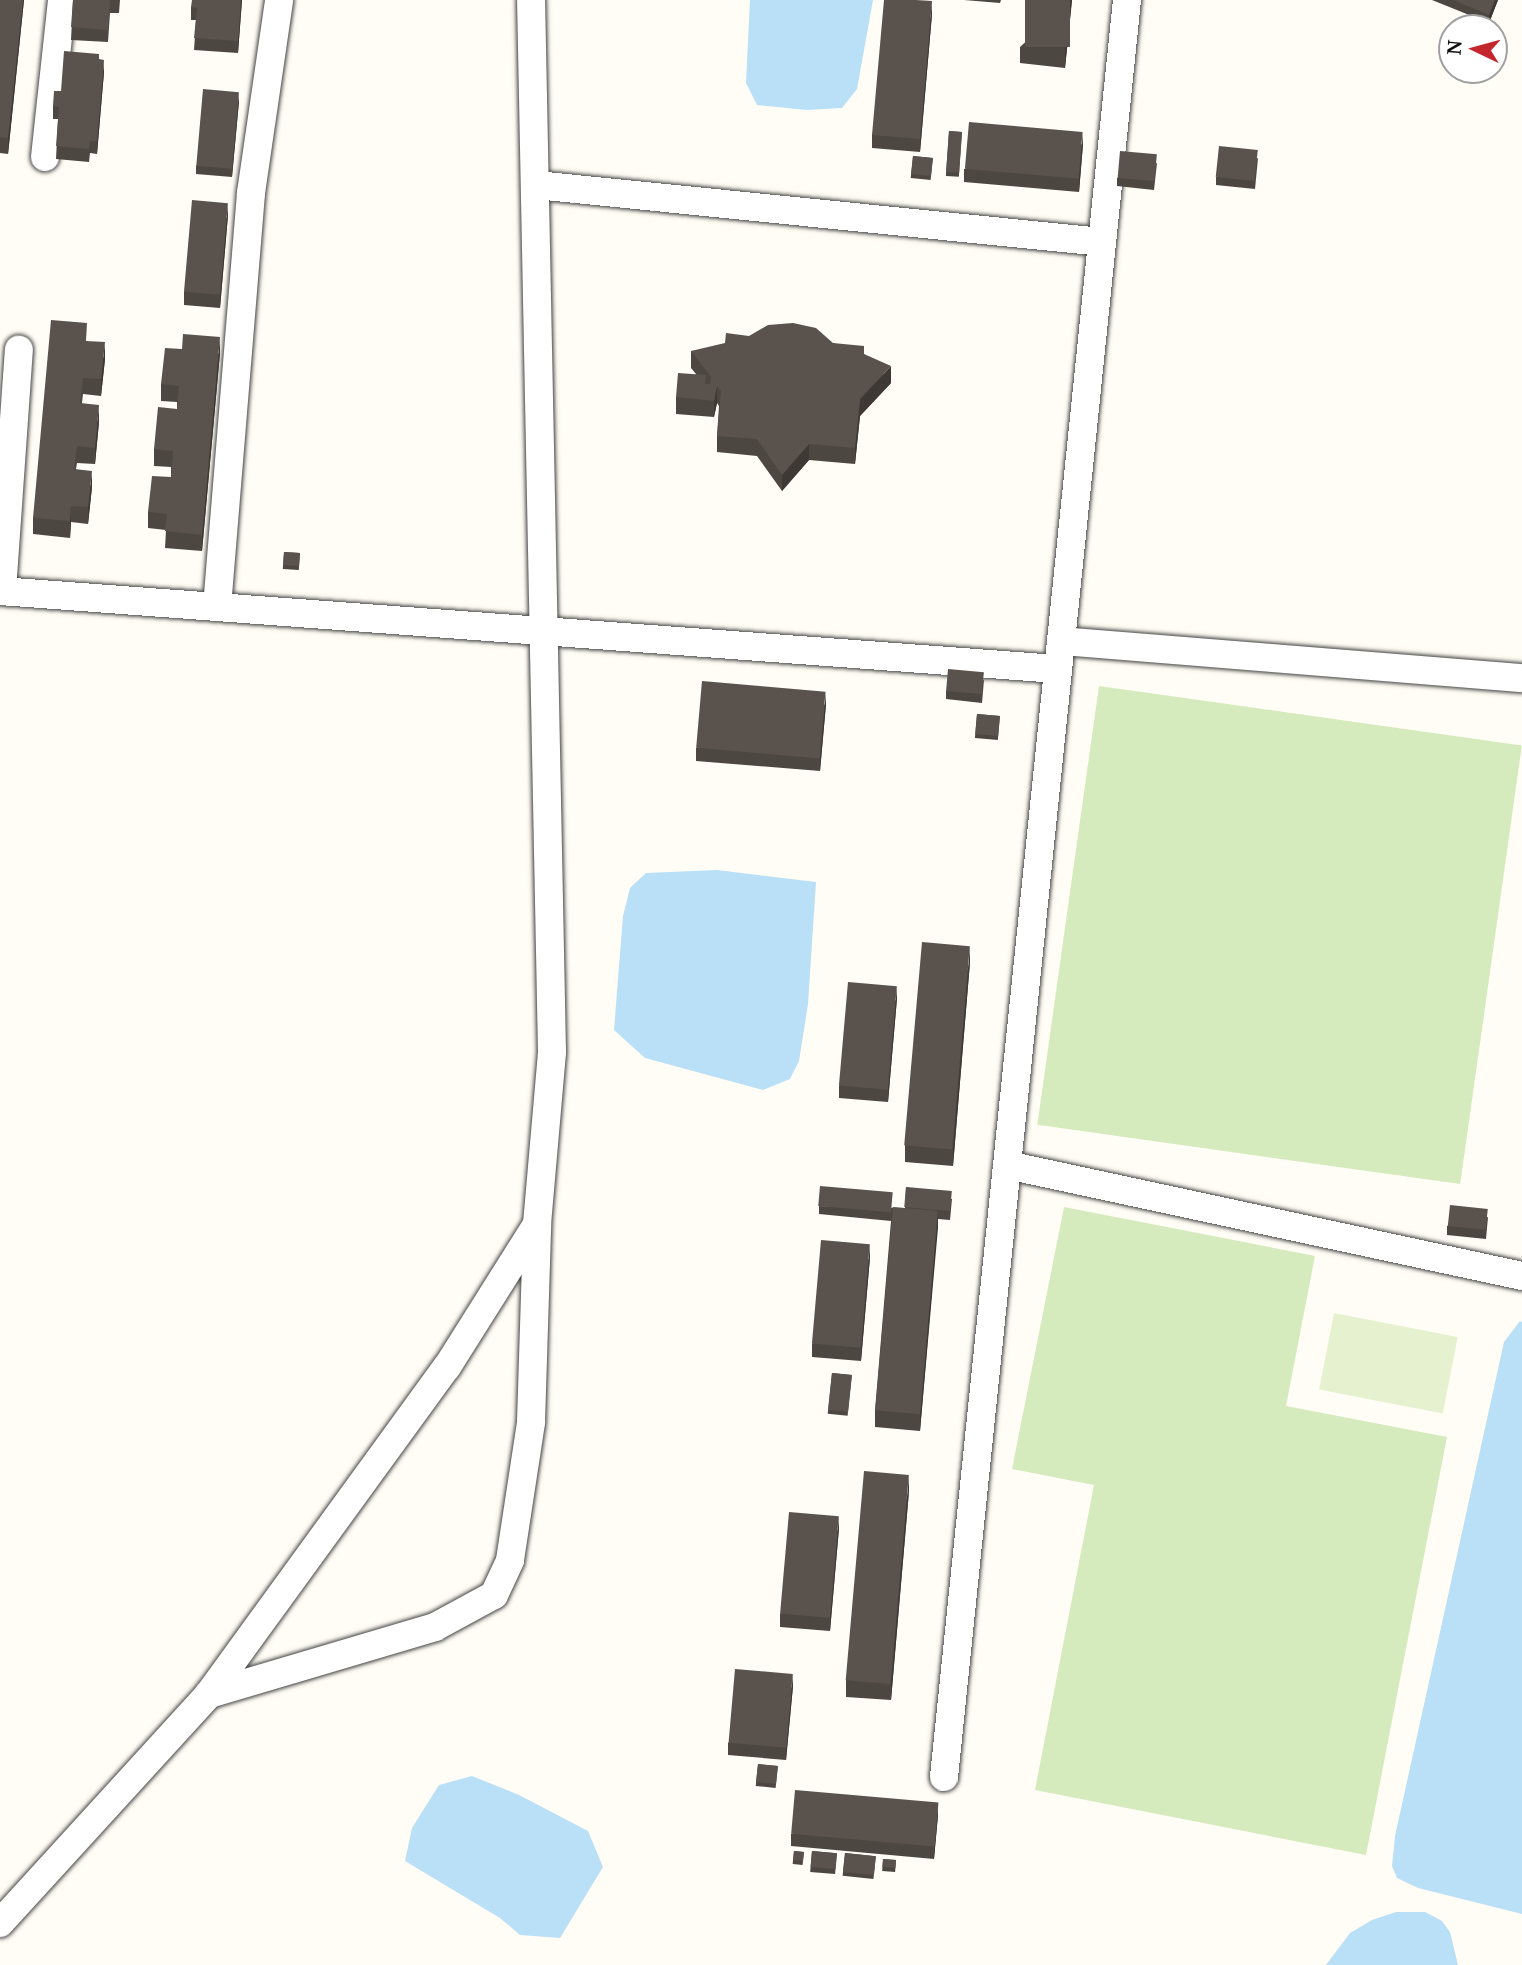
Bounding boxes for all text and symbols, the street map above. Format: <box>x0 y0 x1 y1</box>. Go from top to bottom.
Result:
north arrow <box>1438 14 1508 84</box>
text: N <box>1440 39 1468 56</box>

